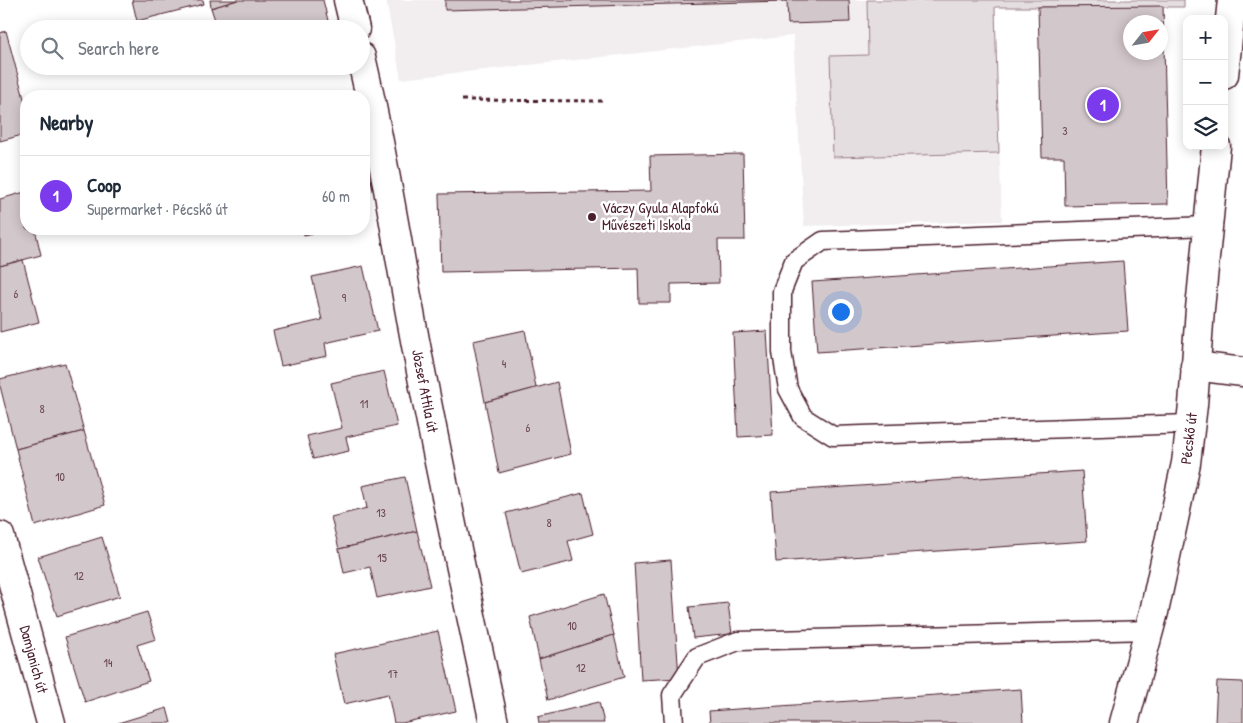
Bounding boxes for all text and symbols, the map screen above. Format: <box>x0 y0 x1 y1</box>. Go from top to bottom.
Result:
north arrow <box>1123 15 1168 60</box>
map controls <box>1183 15 1228 150</box>
button: + <box>1183 15 1228 60</box>
search box <box>20 20 370 75</box>
icon: search <box>38 34 66 62</box>
text: Search here <box>78 35 159 61</box>
button: − <box>1183 60 1228 105</box>
pin: 1 <box>1087 86 1119 124</box>
button: layers <box>1183 105 1228 150</box>
text: Nearby <box>40 108 93 137</box>
house number: 3 <box>1062 122 1068 139</box>
text: Coop <box>87 172 121 198</box>
text: 1 <box>53 185 59 207</box>
text: 60 m <box>322 185 350 207</box>
place label: Váczy Gyula Alapfokú Művészeti Iskola <box>602 197 718 235</box>
text: Supermarket · Pécskő út <box>87 198 228 220</box>
marker: Váczy Gyula Alapfokú Művészeti Iskola <box>586 211 598 223</box>
house number: 6 <box>14 285 19 302</box>
house number: 9 <box>342 289 347 306</box>
your location <box>828 299 854 325</box>
street label: József Attila út <box>407 347 444 435</box>
house number: 4 <box>502 355 507 372</box>
house number: 11 <box>360 395 368 412</box>
house number: 8 <box>39 400 45 417</box>
street label: Pécskő út <box>1175 411 1202 465</box>
house number: 6 <box>526 419 531 436</box>
house number: 10 <box>55 468 65 485</box>
house number: 13 <box>376 504 386 521</box>
house number: 8 <box>546 514 552 531</box>
house number: 15 <box>377 549 387 566</box>
house number: 12 <box>74 567 84 584</box>
house number: 10 <box>567 617 577 634</box>
street label: Damjanich út <box>15 623 54 696</box>
house number: 14 <box>104 654 113 671</box>
house number: 12 <box>576 659 586 676</box>
house number: 17 <box>388 665 398 682</box>

